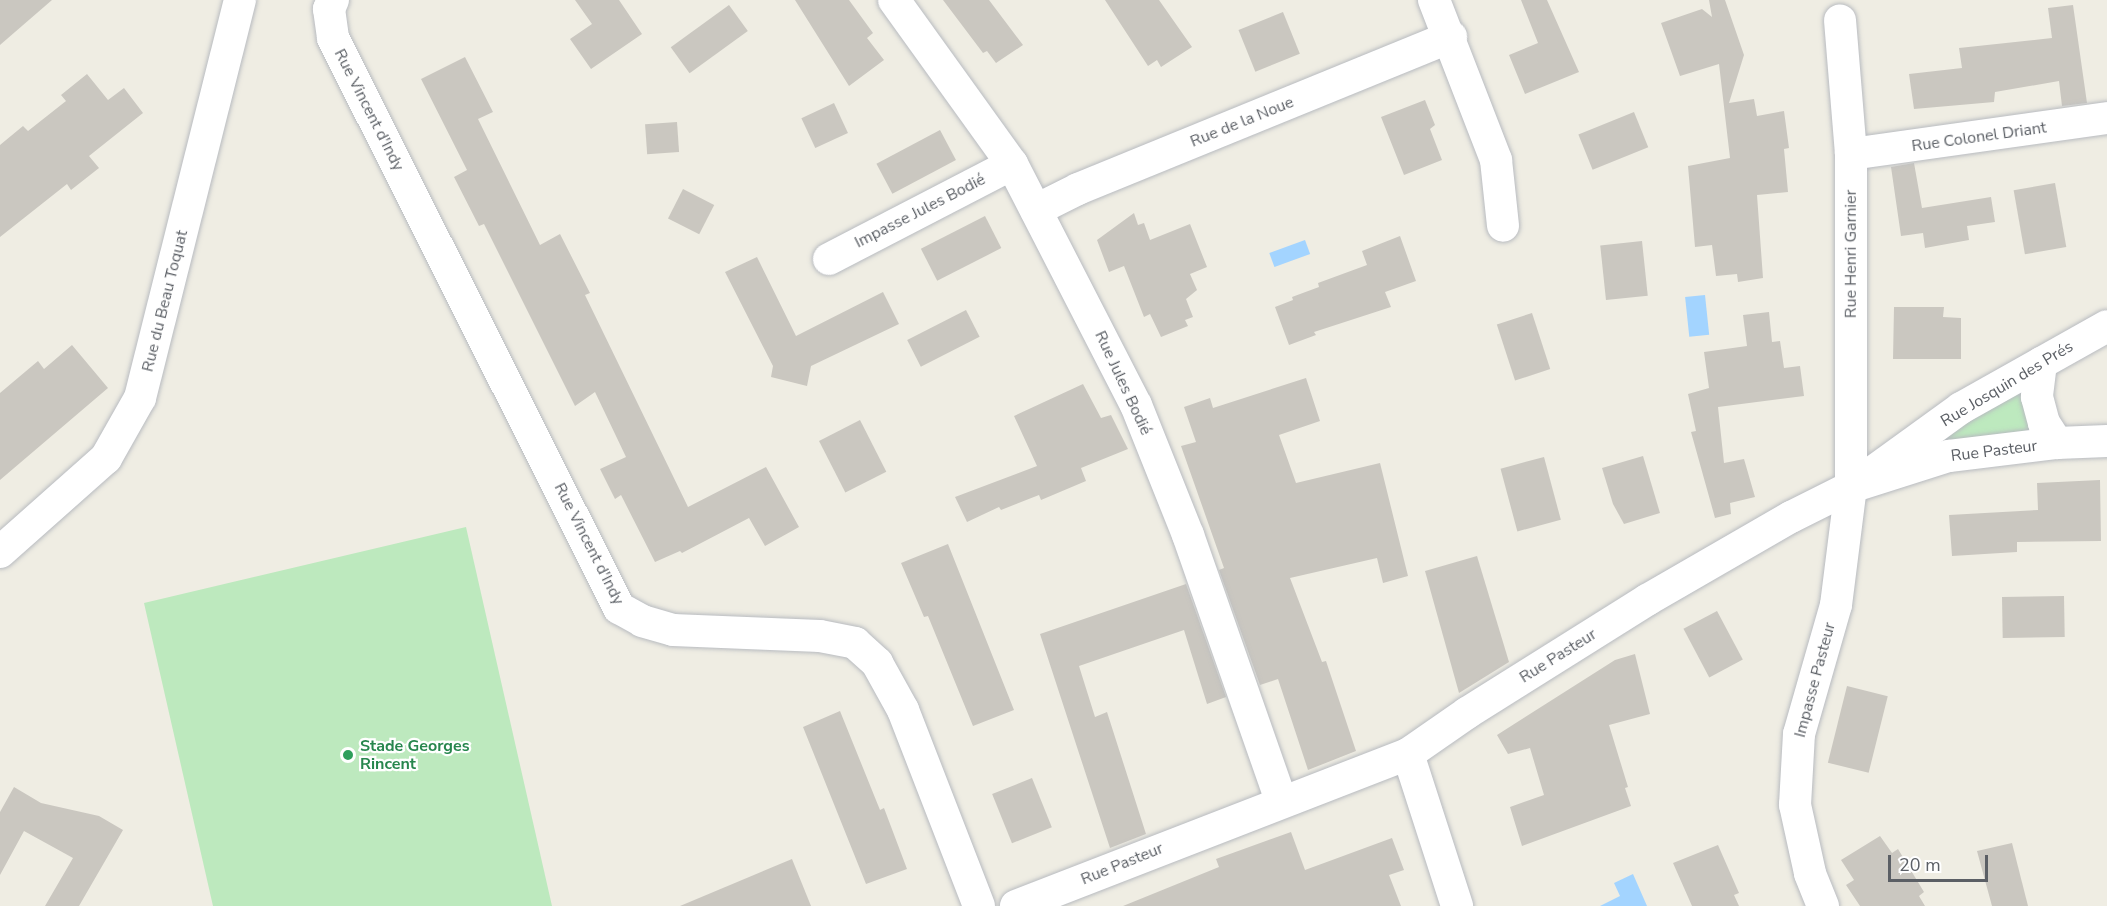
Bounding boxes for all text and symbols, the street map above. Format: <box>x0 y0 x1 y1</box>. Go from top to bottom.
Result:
street label: Rue Vincent d'Indy <box>330 46 408 174</box>
street label: Rue de la Noue <box>1187 93 1297 151</box>
street label: Rue Colonel Driant <box>1910 118 2048 156</box>
street label: Impasse Jules Bodié <box>851 170 989 252</box>
street label: Rue Henri Garnier <box>1841 190 1861 318</box>
street label: Rue du Beau Toquat <box>138 228 192 374</box>
street label: Rue Jules Bodié <box>1090 328 1156 438</box>
street label: Rue Josquin des Prés <box>1937 337 2077 431</box>
street label: Rue Pasteur <box>1950 436 2038 466</box>
street label: Rue Vincent d'Indy <box>550 480 628 608</box>
street label: Impasse Pasteur <box>1790 620 1840 740</box>
street label: Rue Pasteur <box>1516 625 1600 687</box>
place label: Stade Georges Rincent <box>360 736 469 774</box>
marker: Stade Georges Rincent <box>341 748 355 762</box>
street label: Rue Pasteur <box>1078 839 1166 889</box>
scale bar <box>1891 843 1992 881</box>
text: 20 m <box>1899 853 1941 877</box>

